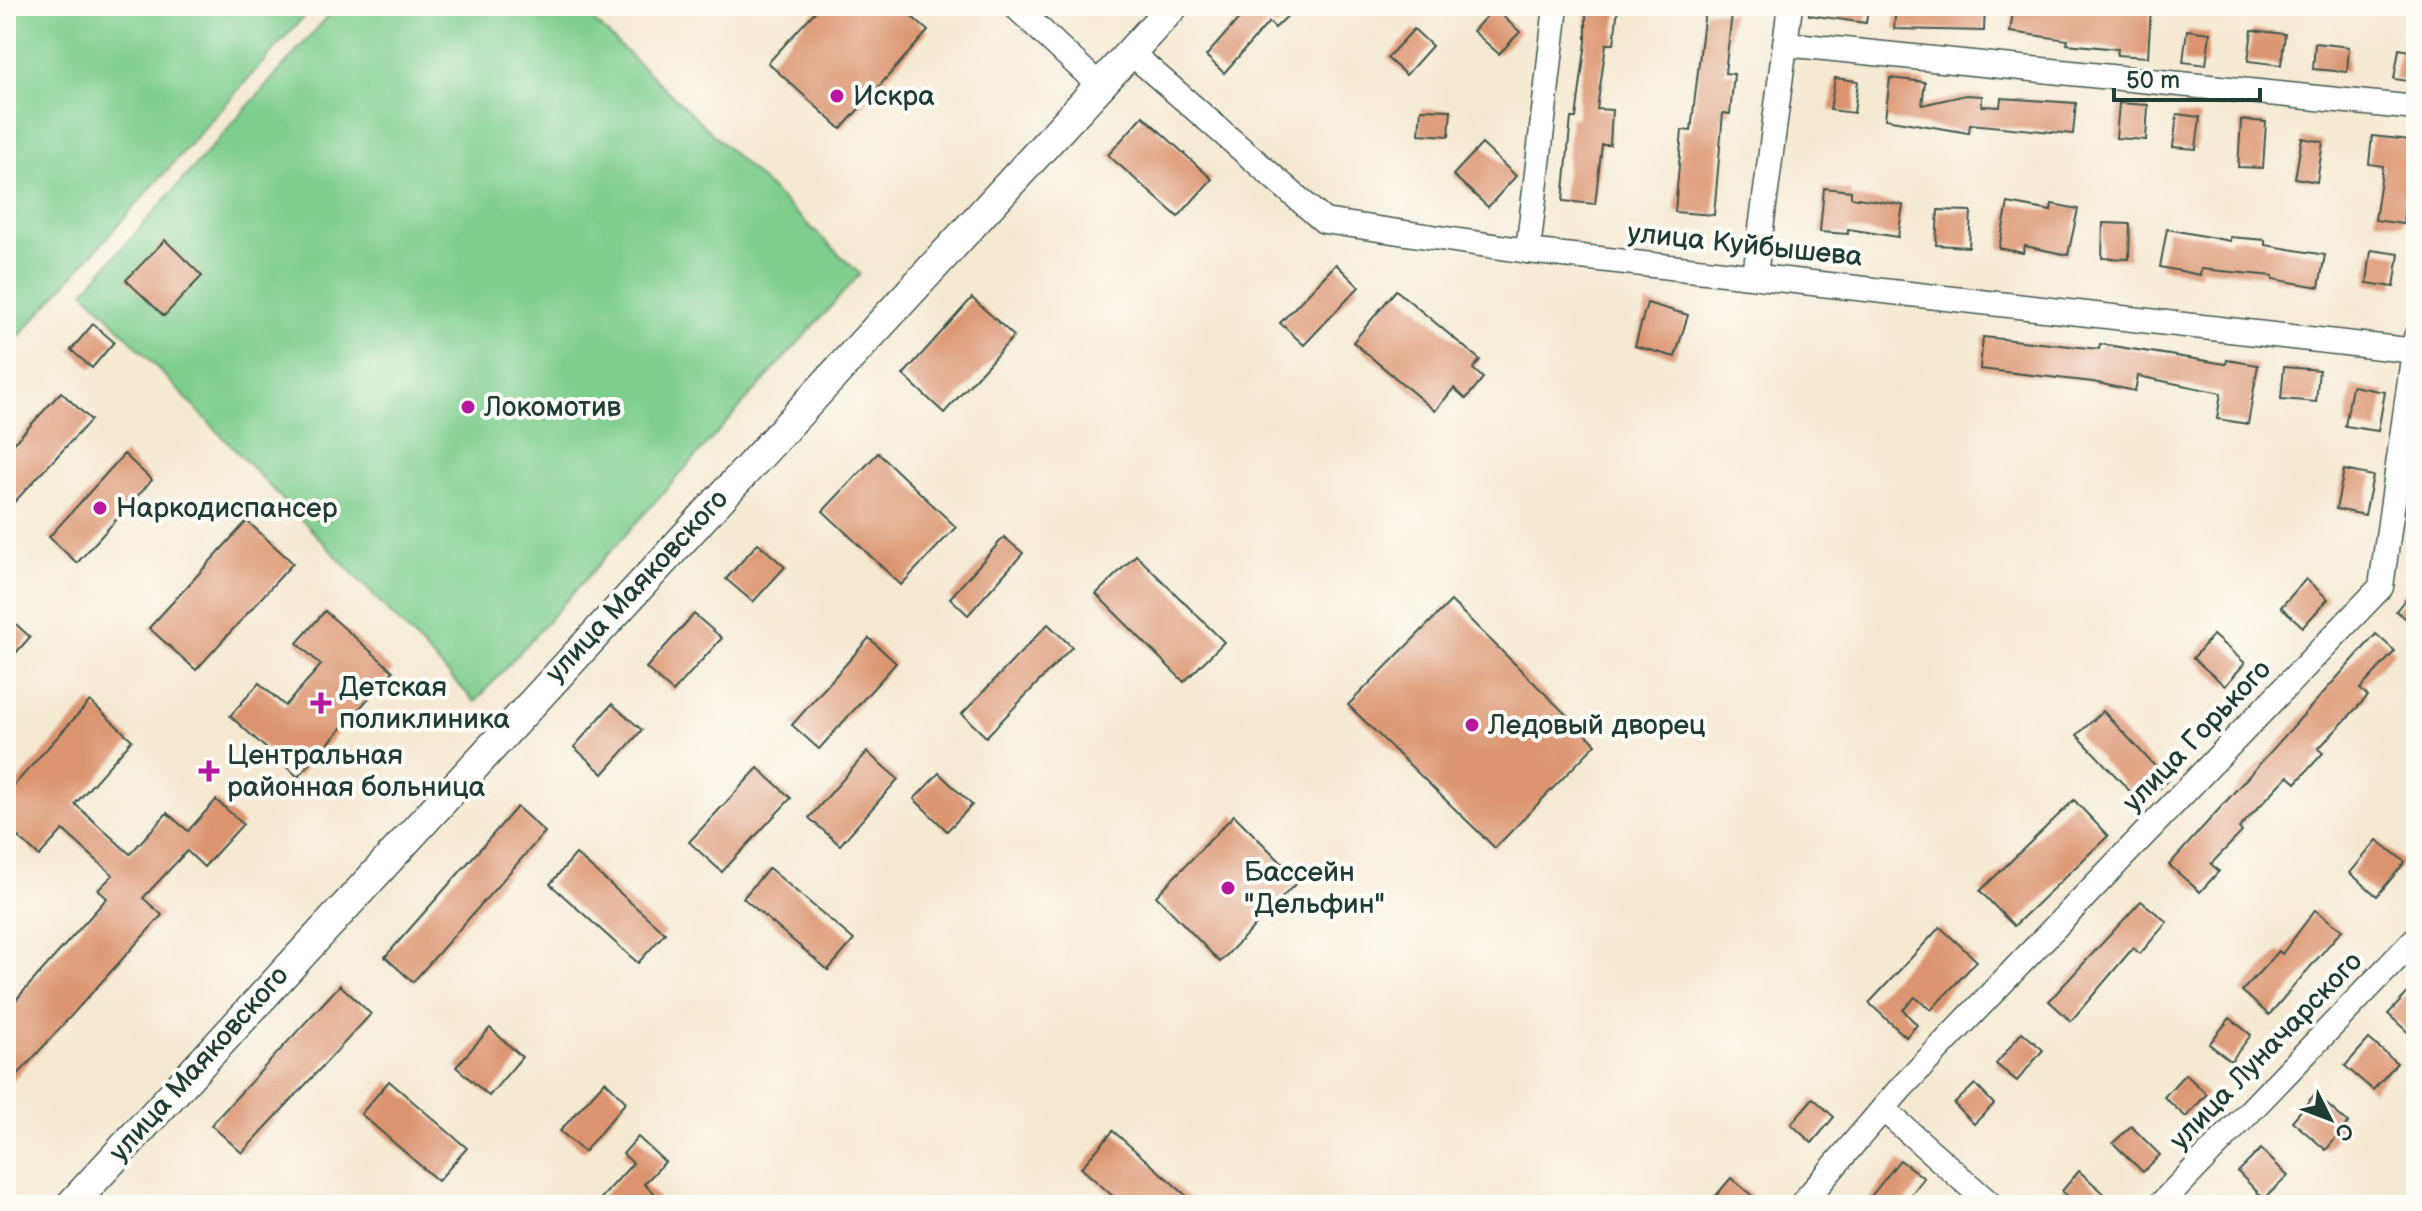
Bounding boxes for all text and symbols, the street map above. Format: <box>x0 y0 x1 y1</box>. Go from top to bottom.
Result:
scale bar <box>2114 52 2260 102</box>
text: 50 m <box>2126 66 2180 95</box>
place label: Искра <box>853 80 935 113</box>
marker: Искра <box>828 87 846 105</box>
street label: улица Куйбышева <box>1626 216 1864 274</box>
place label: Локомотив <box>483 391 622 424</box>
marker: Локомотив <box>459 398 477 416</box>
street label: улица Маяковского <box>539 483 735 689</box>
place label: Наркодиспансер <box>116 492 338 525</box>
marker: Наркодиспансер <box>91 499 109 517</box>
street label: улица Горького <box>2116 653 2278 819</box>
place label: Детская поликлиника <box>339 671 510 736</box>
marker: Детская поликлиника <box>310 692 332 714</box>
place label: Ледовый дворец <box>1487 709 1706 742</box>
marker: Ледовый дворец <box>1463 716 1481 734</box>
place label: Центральная районная больница <box>227 739 486 804</box>
marker: Центральная районная больница <box>198 760 220 782</box>
place label: Бассейн "Дельфин" <box>1244 856 1385 921</box>
marker: Бассейн "Дельфин" <box>1219 879 1237 897</box>
street label: улица Луначарского <box>2163 945 2369 1157</box>
street label: улица Маяковского <box>102 959 296 1169</box>
north arrow <box>2290 1079 2370 1159</box>
text: С <box>2329 1117 2359 1146</box>

